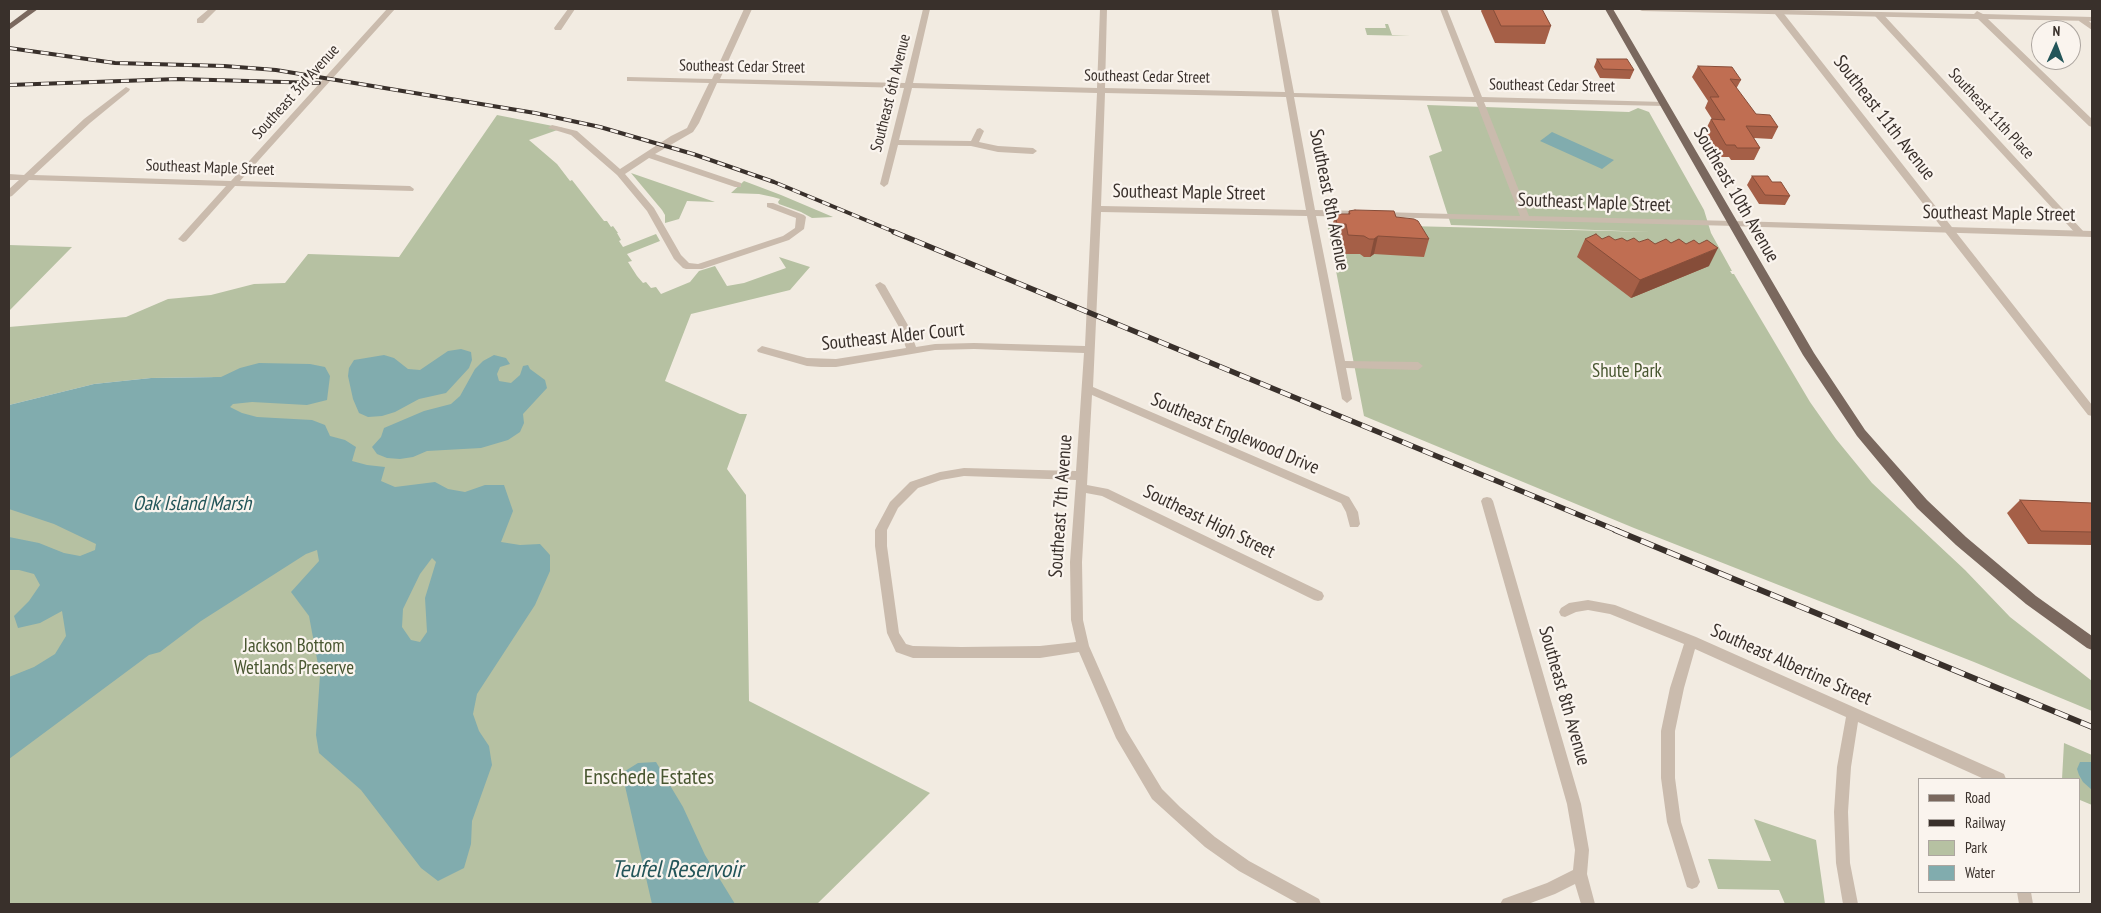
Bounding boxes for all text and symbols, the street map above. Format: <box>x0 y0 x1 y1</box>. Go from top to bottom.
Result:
north arrow <box>2031 20 2081 70</box>
text: N <box>2052 22 2061 40</box>
street label: Southeast 6th Avenue <box>867 32 915 154</box>
street label: Southeast 3rd Avenue <box>248 41 344 143</box>
street label: Southeast 11th Avenue <box>1828 51 1940 185</box>
street label: Southeast Cedar Street <box>679 56 805 78</box>
street label: Southeast 11th Place <box>1944 65 2038 163</box>
street label: Southeast Cedar Street <box>1084 66 1210 88</box>
street label: Southeast Cedar Street <box>1489 75 1615 97</box>
street label: Southeast 10th Avenue <box>1688 123 1784 267</box>
street label: Southeast 8th Avenue <box>1304 127 1354 273</box>
street label: Southeast Maple Street <box>145 156 275 180</box>
street label: Southeast Maple Street <box>1112 180 1266 206</box>
street label: Southeast Maple Street <box>1517 189 1671 217</box>
street label: Southeast Maple Street <box>1922 201 2076 227</box>
street label: Southeast Alder Court <box>820 318 966 356</box>
park label: Shute Park <box>1592 361 1662 383</box>
street label: Southeast Englewood Drive <box>1148 388 1322 480</box>
street label: Southeast 7th Avenue <box>1045 434 1077 578</box>
street label: Southeast High Street <box>1140 480 1278 564</box>
water label: Oak Island Marsh <box>133 492 251 516</box>
street label: Southeast Albertine Street <box>1707 619 1875 711</box>
street label: Southeast 8th Avenue <box>1533 624 1595 768</box>
park label: Jackson Bottom Wetlands Preserve <box>234 636 354 680</box>
park label: Enschede Estates <box>584 765 714 791</box>
legend <box>1918 778 2081 893</box>
text: Road <box>1965 788 1991 807</box>
text: Railway <box>1965 813 2005 832</box>
text: Park <box>1965 838 1987 857</box>
water label: Teufel Reservoir <box>611 856 743 884</box>
text: Water <box>1965 863 1995 882</box>

